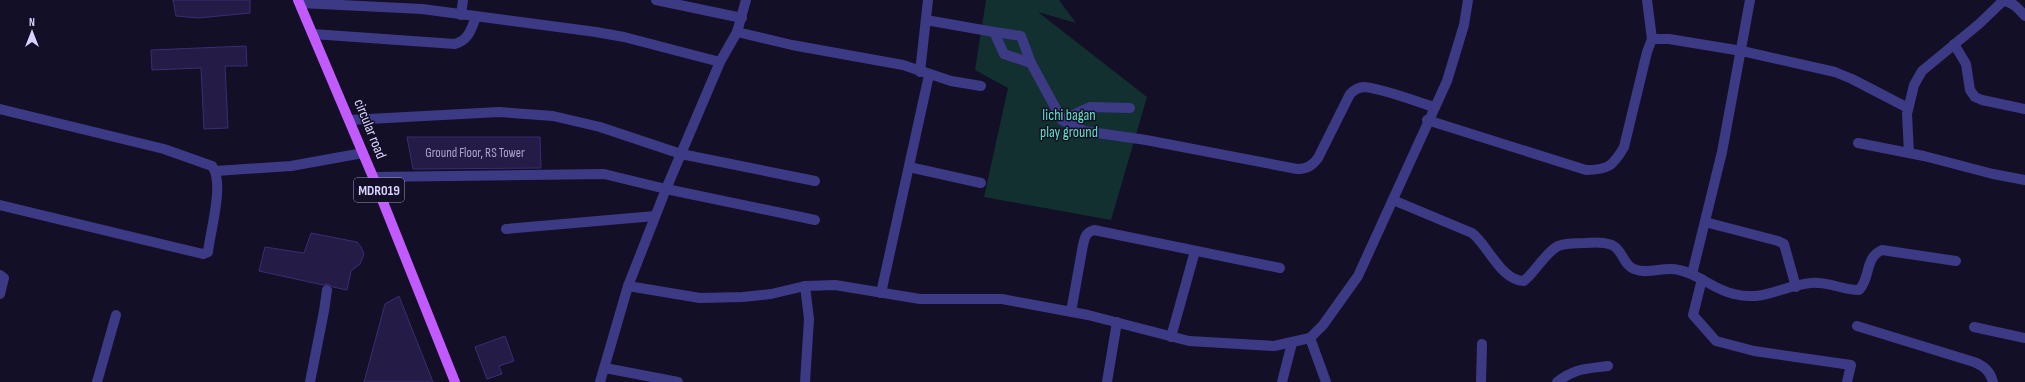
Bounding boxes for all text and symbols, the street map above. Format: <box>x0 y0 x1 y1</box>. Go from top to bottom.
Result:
north arrow <box>12 12 52 52</box>
text: N <box>29 16 35 29</box>
street label: circular road <box>349 96 391 162</box>
park label: lichi bagan play ground <box>1040 106 1098 142</box>
house number: Ground Floor, RS Tower <box>425 145 525 161</box>
road number: MDR019 <box>354 178 404 202</box>

